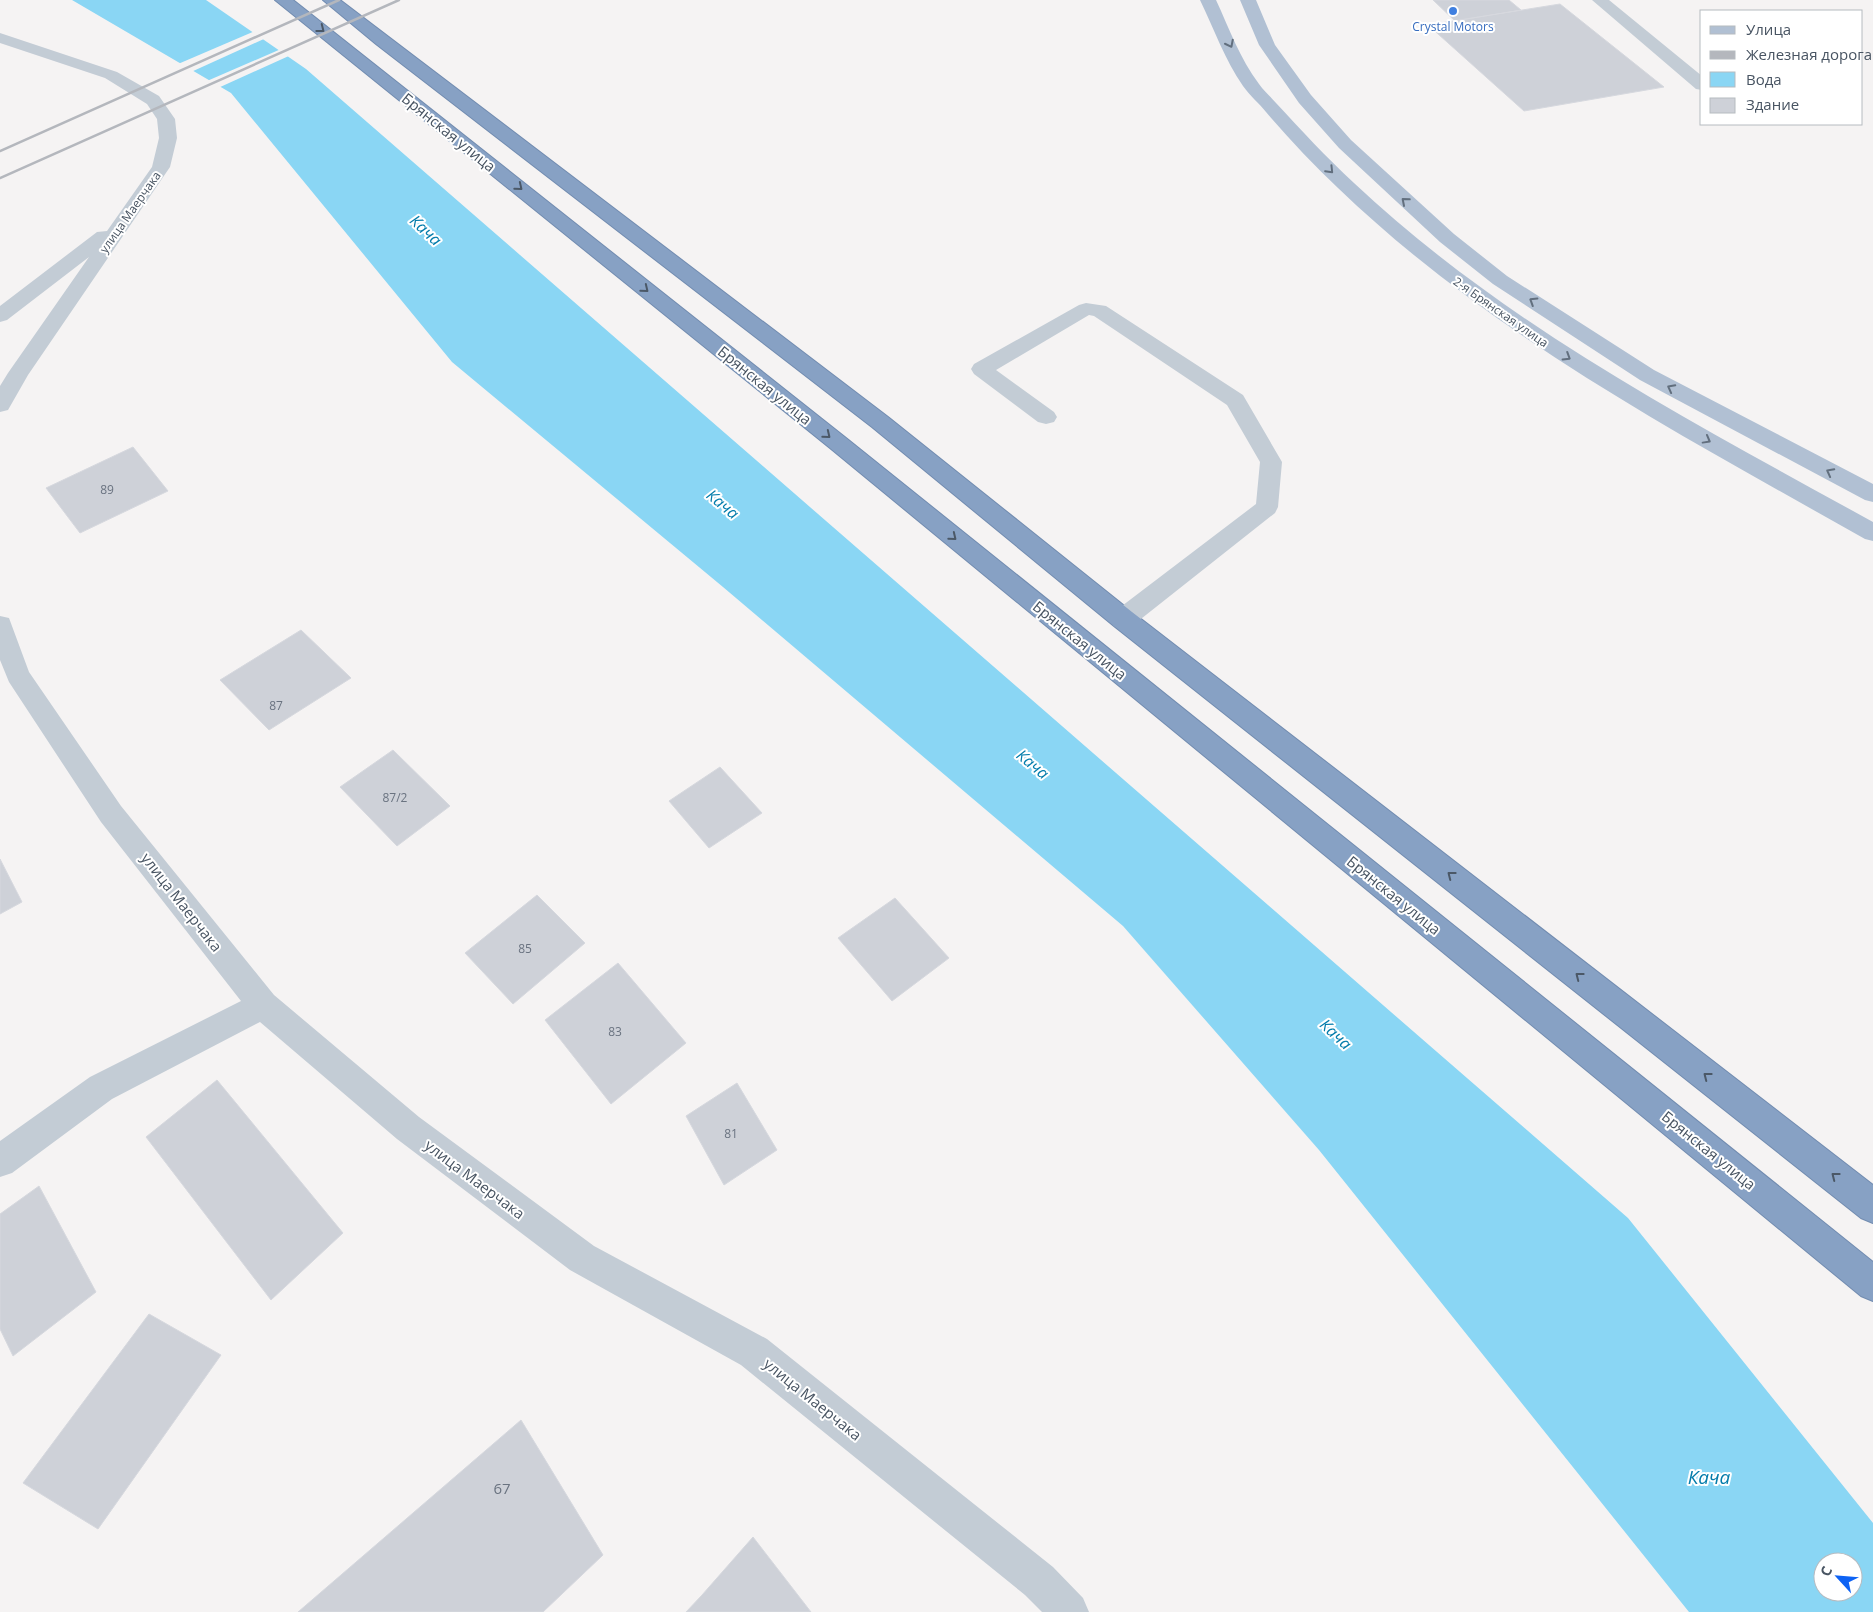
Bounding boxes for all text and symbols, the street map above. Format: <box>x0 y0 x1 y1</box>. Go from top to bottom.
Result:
marker: Crystal Motors <box>1447 5 1459 17</box>
legend <box>1700 10 1863 125</box>
place label: Crystal Motors <box>1412 18 1494 35</box>
text: Улица <box>1746 19 1791 39</box>
one-way arrow <box>315 24 324 33</box>
one-way arrow <box>1224 39 1234 48</box>
text: Железная дорога <box>1746 44 1872 64</box>
text: Вода <box>1746 69 1782 89</box>
street label: Брянская улица <box>398 88 500 176</box>
text: Здание <box>1746 94 1799 114</box>
one-way arrow <box>1324 165 1333 174</box>
street label: улица Маерчака <box>95 168 165 256</box>
one-way arrow <box>513 182 522 190</box>
one-way arrow <box>1402 198 1411 207</box>
water label: Кача <box>405 210 447 250</box>
street label: 2-я Брянская улица <box>1450 273 1552 351</box>
one-way arrow <box>640 284 649 293</box>
one-way arrow <box>1530 298 1539 307</box>
street label: Брянская улица <box>714 341 816 429</box>
one-way arrow <box>1561 351 1570 360</box>
one-way arrow <box>1667 384 1676 394</box>
one-way arrow <box>821 429 830 437</box>
one-way arrow <box>1701 433 1710 443</box>
one-way arrow <box>1826 468 1835 478</box>
house number: 89 <box>100 481 114 498</box>
water label: Кача <box>702 484 744 524</box>
one-way arrow <box>947 531 956 539</box>
street label: Брянская улица <box>1029 596 1131 684</box>
house number: 87 <box>269 697 283 714</box>
water label: Кача <box>1012 744 1054 784</box>
house number: 87/2 <box>383 789 408 806</box>
street label: улица Маерчака <box>137 848 227 956</box>
street label: Брянская улица <box>1343 851 1445 939</box>
one-way arrow <box>1448 873 1457 881</box>
house number: 85 <box>518 940 532 957</box>
one-way arrow <box>1576 973 1585 981</box>
water label: Кача <box>1315 1014 1357 1054</box>
house number: 83 <box>608 1023 622 1040</box>
one-way arrow <box>1704 1073 1713 1081</box>
street label: Брянская улица <box>1658 1106 1760 1194</box>
house number: 81 <box>724 1125 738 1142</box>
street label: улица Маерчака <box>421 1135 529 1223</box>
one-way arrow <box>1831 1173 1841 1182</box>
street label: улица Маерчака <box>760 1353 866 1445</box>
water label: Кача <box>1688 1464 1731 1490</box>
house number: 67 <box>493 1478 511 1498</box>
north arrow <box>1813 1552 1863 1602</box>
text: С <box>1815 1563 1836 1579</box>

